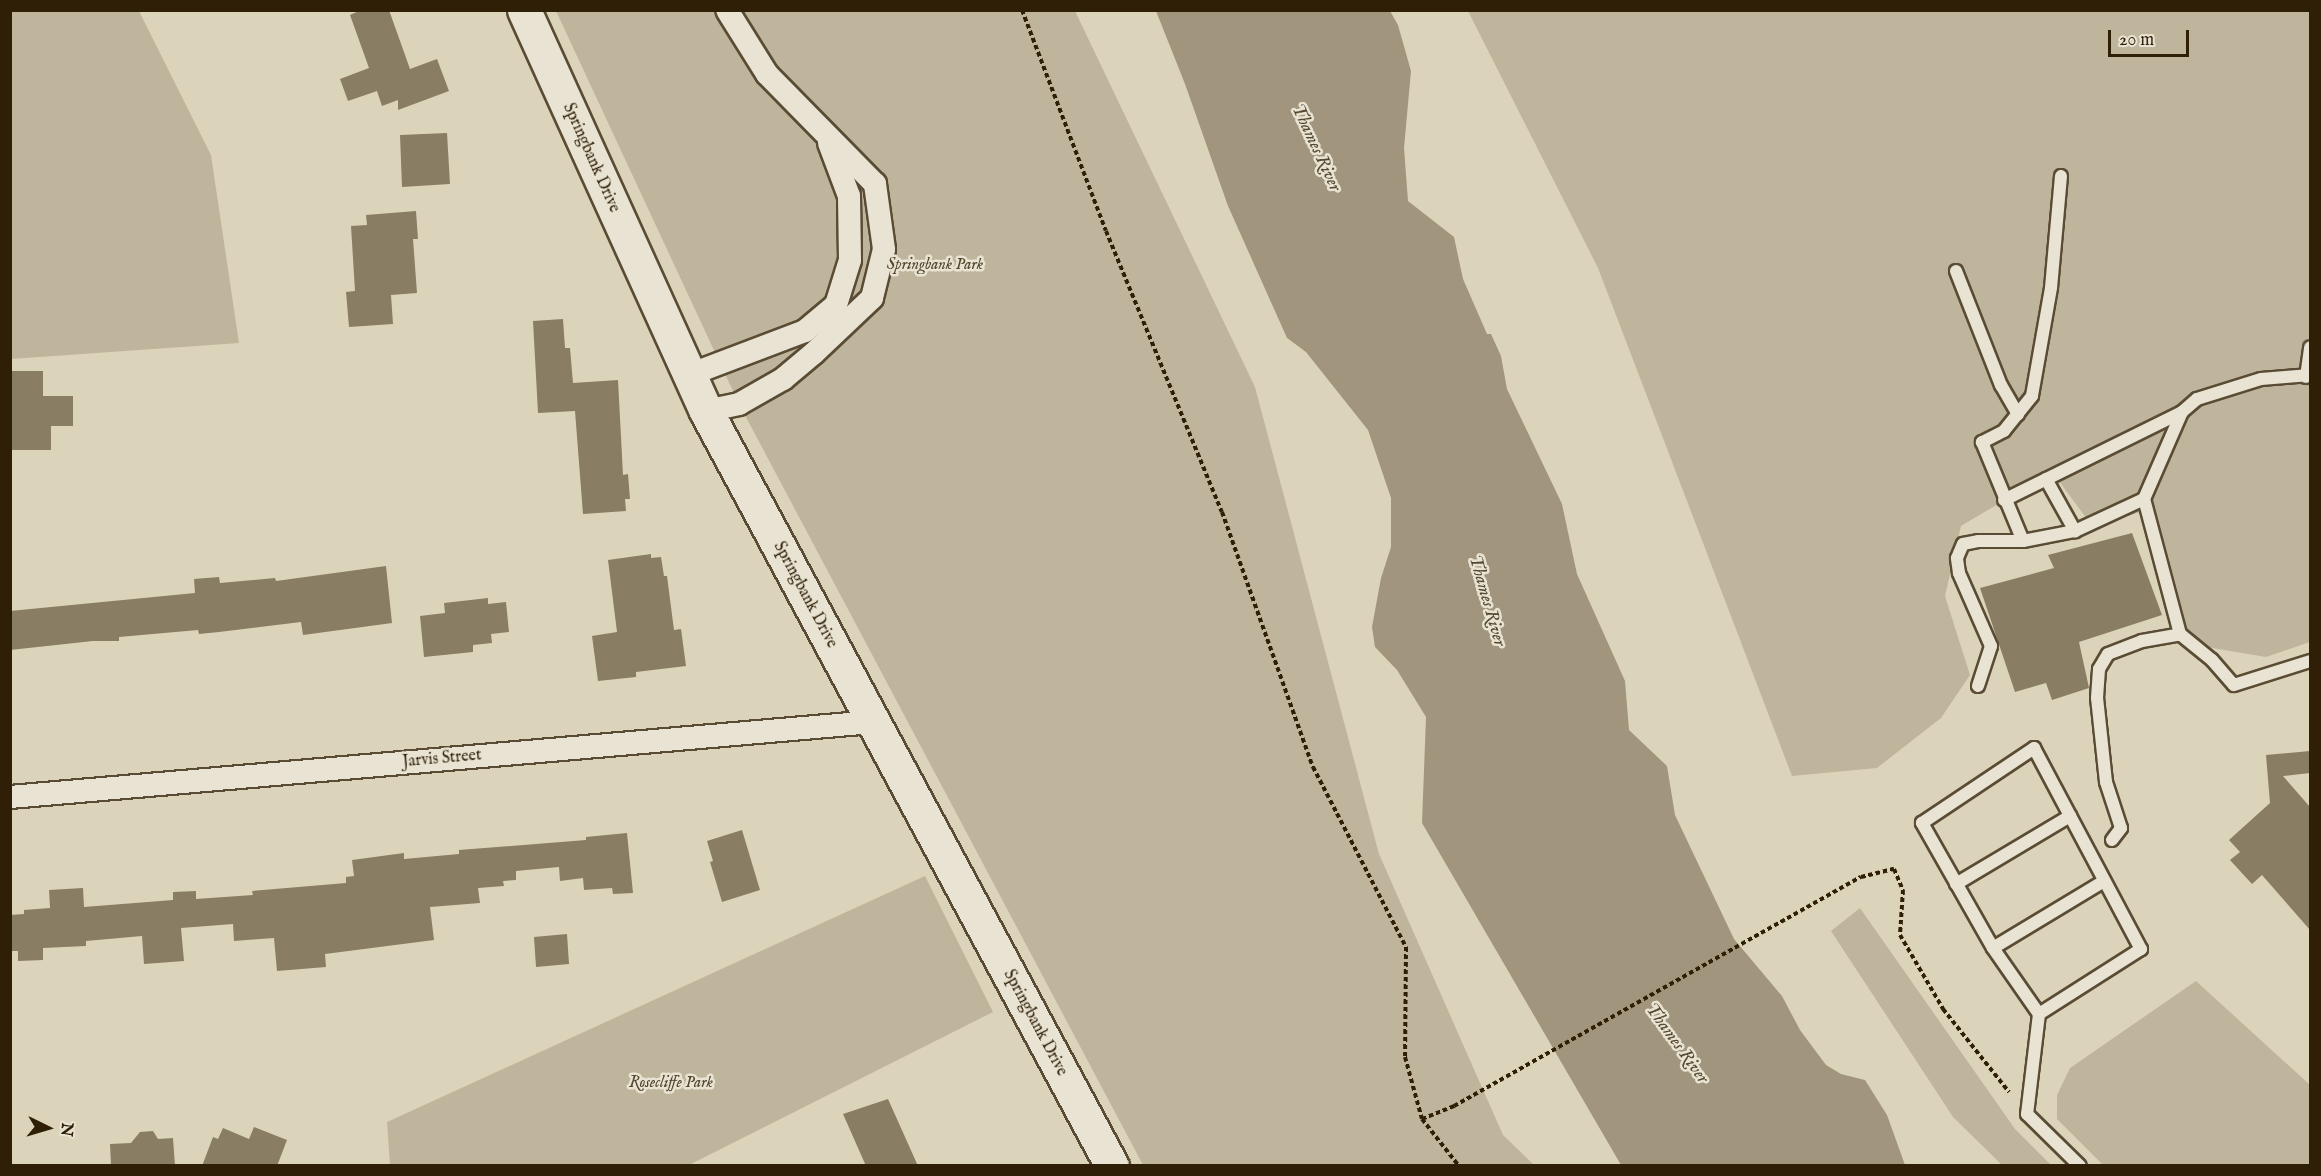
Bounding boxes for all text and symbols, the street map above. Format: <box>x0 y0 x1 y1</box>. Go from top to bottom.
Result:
scale bar <box>2111 18 2192 56</box>
text: 20 m <box>2119 29 2154 52</box>
street label: Springbank Drive <box>558 100 624 216</box>
water label: Thames River <box>1285 101 1345 195</box>
park label: Springbank Park <box>887 255 983 275</box>
street label: Springbank Drive <box>769 539 841 651</box>
water label: Thames River <box>1463 553 1509 649</box>
street label: Jarvis Street <box>402 746 482 772</box>
street label: Springbank Drive <box>999 967 1071 1079</box>
water label: Thames River <box>1640 1000 1712 1088</box>
park label: Rosecliffe Park <box>629 1073 713 1093</box>
north arrow <box>18 1098 78 1158</box>
text: N <box>55 1122 76 1137</box>

